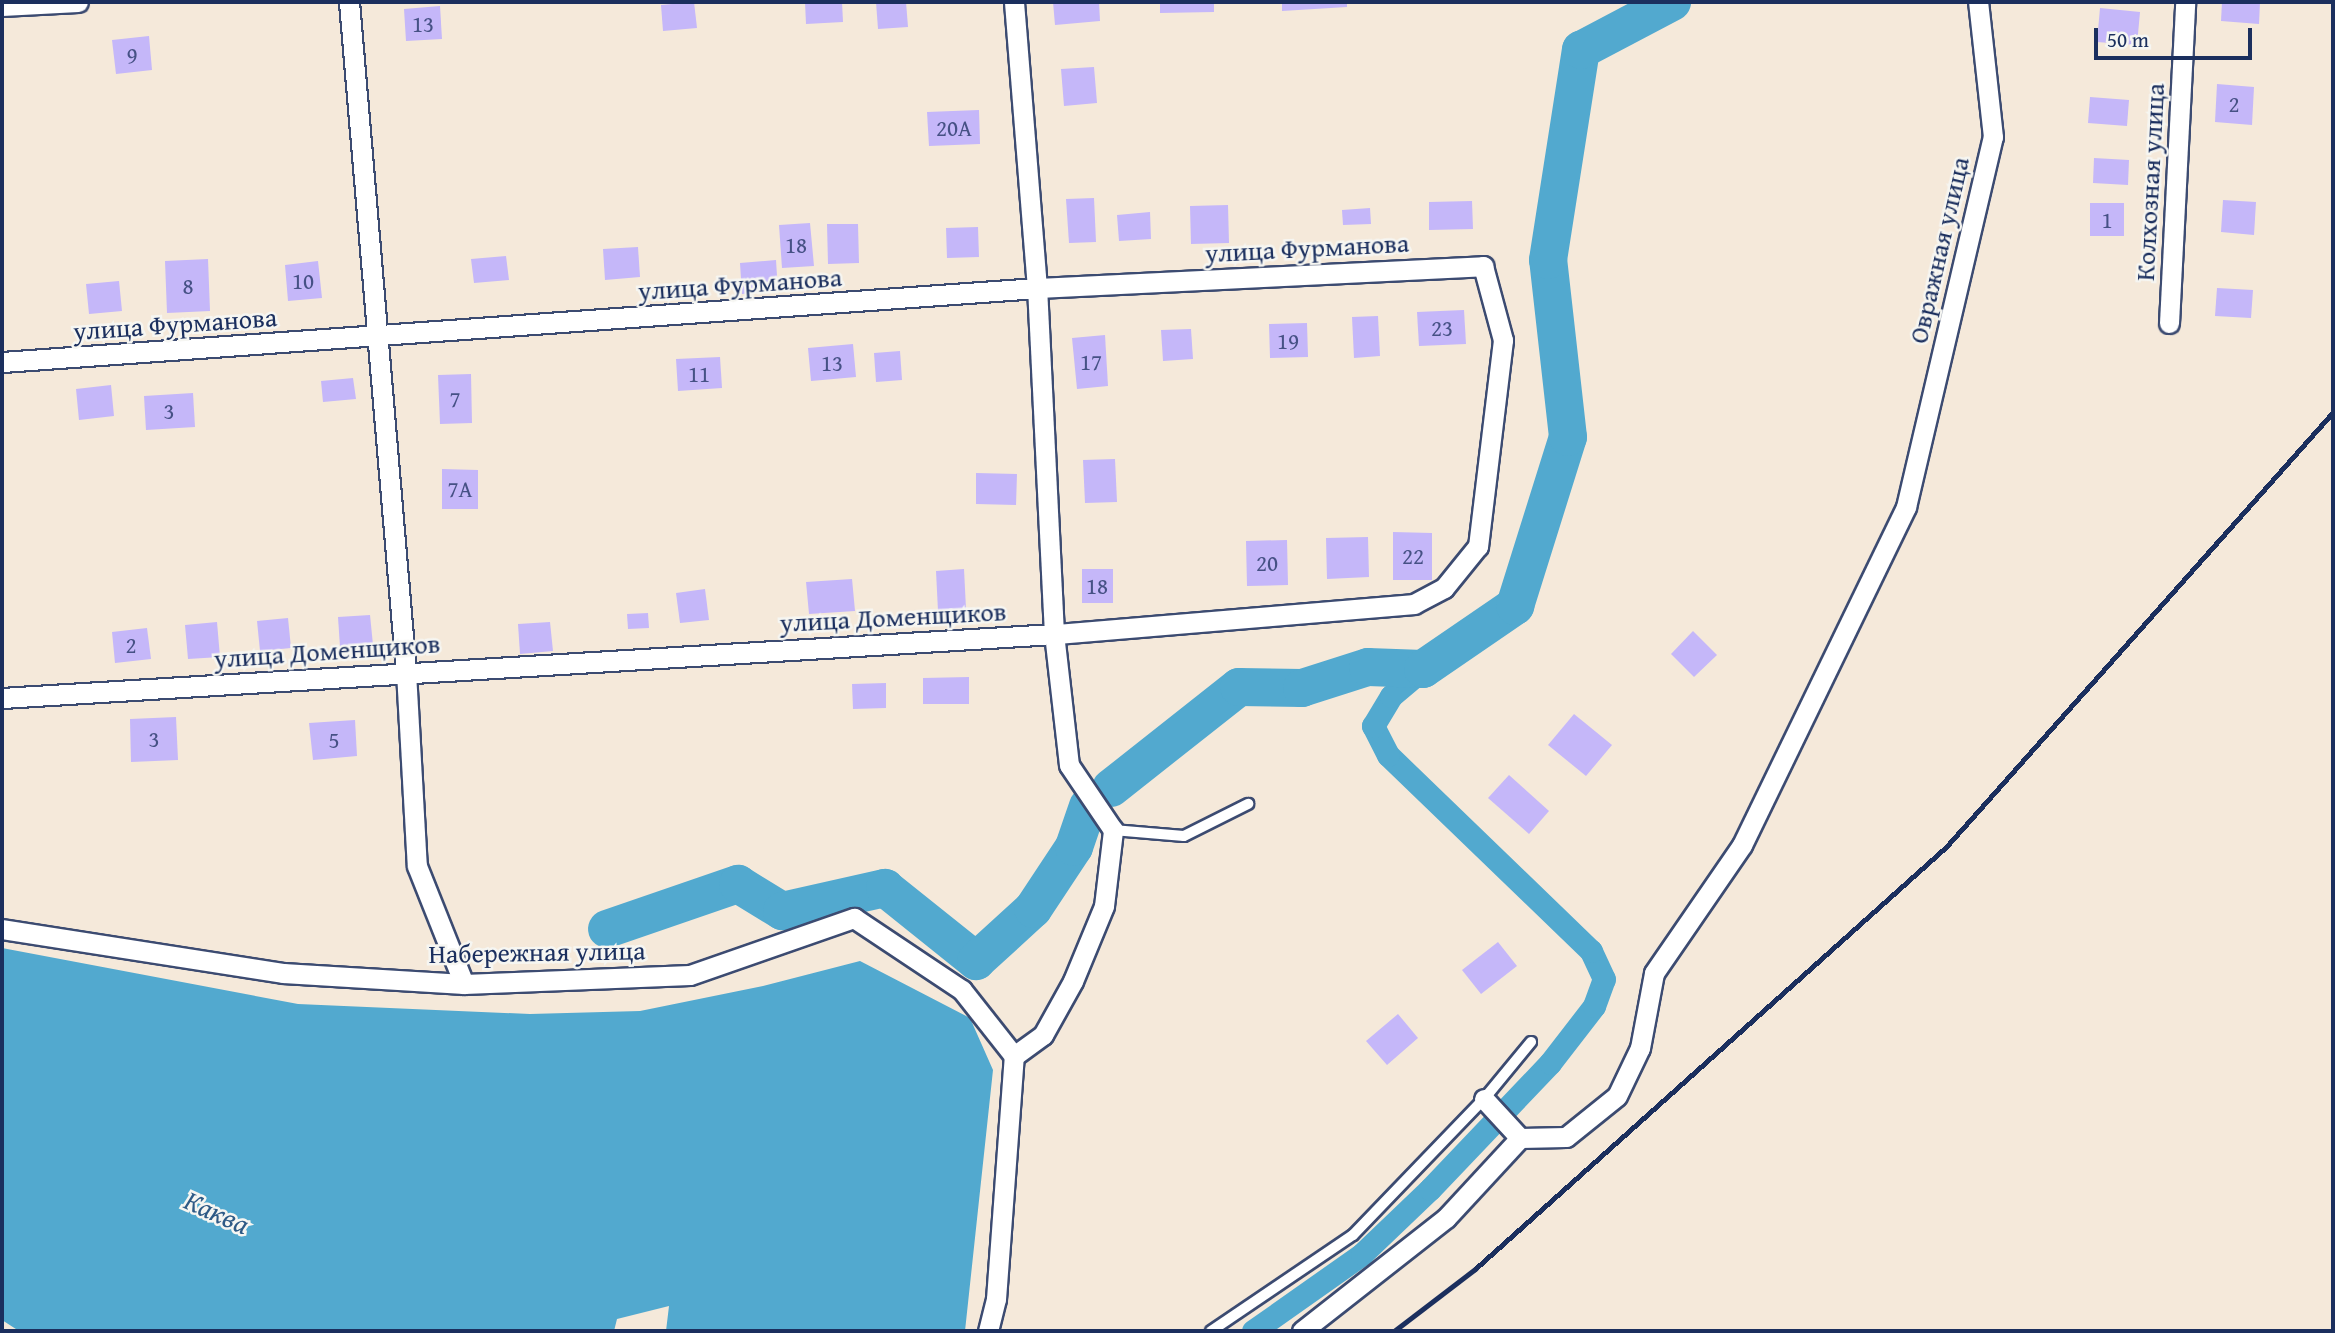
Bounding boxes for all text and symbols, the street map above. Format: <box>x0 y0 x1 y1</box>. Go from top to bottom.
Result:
house number: 13 <box>412 10 434 38</box>
scale bar <box>2097 14 2254 58</box>
text: 50 m <box>2107 24 2149 55</box>
house number: 9 <box>126 41 138 69</box>
street label: Колхозная улица <box>2129 82 2171 282</box>
house number: 2 <box>2228 90 2240 118</box>
house number: 20А <box>936 114 972 142</box>
street label: Овражная улица <box>1902 154 1976 346</box>
house number: 1 <box>2101 206 2113 234</box>
street label: улица Фурманова <box>1204 227 1410 269</box>
house number: 18 <box>785 231 807 259</box>
street label: улица Фурманова <box>637 261 843 307</box>
house number: 10 <box>292 267 314 295</box>
house number: 8 <box>182 272 194 300</box>
street label: улица Фурманова <box>72 301 278 347</box>
house number: 23 <box>1431 314 1453 342</box>
house number: 19 <box>1277 327 1299 355</box>
house number: 17 <box>1080 348 1102 376</box>
house number: 13 <box>821 349 843 377</box>
house number: 11 <box>688 360 710 388</box>
house number: 7 <box>449 385 461 413</box>
house number: 3 <box>163 397 175 425</box>
house number: 7А <box>447 475 473 503</box>
house number: 22 <box>1402 542 1424 570</box>
house number: 20 <box>1256 549 1278 577</box>
house number: 18 <box>1086 572 1108 600</box>
street label: улица Доменщиков <box>779 595 1007 639</box>
street label: улица Доменщиков <box>213 628 441 674</box>
house number: 2 <box>125 631 137 659</box>
house number: 3 <box>148 725 160 753</box>
house number: 5 <box>328 726 340 754</box>
street label: Набережная улица <box>428 935 646 969</box>
water label: Каква <box>179 1183 255 1241</box>

